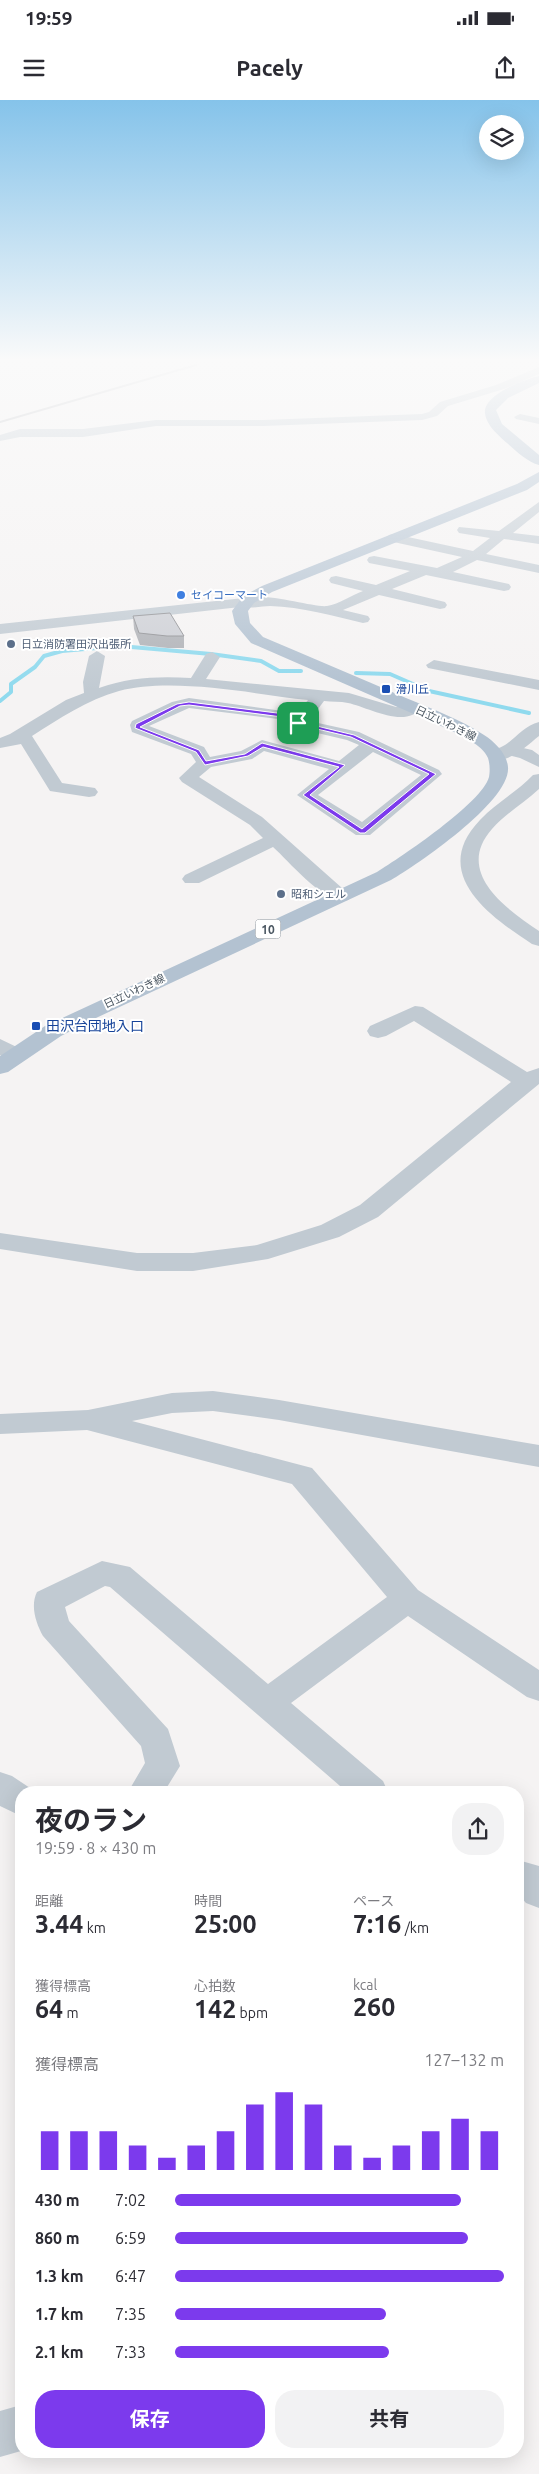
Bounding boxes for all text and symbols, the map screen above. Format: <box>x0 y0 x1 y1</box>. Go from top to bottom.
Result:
text: 19:59 <box>25 7 73 29</box>
icon: menu <box>20 54 48 82</box>
icon: share <box>491 54 519 82</box>
text: Pacely <box>236 55 303 80</box>
map controls <box>479 115 524 160</box>
button: layers <box>479 115 524 160</box>
marker: セイコーマート <box>175 589 187 601</box>
place label: セイコーマート <box>191 589 268 601</box>
marker: 日立消防署田沢出張所 <box>5 638 17 650</box>
place label: 日立消防署田沢出張所 <box>21 638 132 650</box>
marker: 滑川丘 <box>380 683 392 695</box>
place label: 滑川丘 <box>396 683 429 695</box>
pin <box>277 702 319 744</box>
street label: 日立いわき線 <box>414 703 478 743</box>
icon: arrive <box>284 709 312 737</box>
marker: 昭和シェル <box>275 888 287 900</box>
place label: 昭和シェル <box>291 888 346 900</box>
road number: 10 <box>256 920 280 939</box>
street label: 日立いわき線 <box>102 972 166 1010</box>
place label: 田沢台団地入口 <box>46 1018 144 1034</box>
marker: 田沢台団地入口 <box>30 1020 42 1032</box>
button: share <box>452 1803 504 1855</box>
text: 夜のラン <box>35 1804 147 1835</box>
text: 19:59 · 8 × 430 m <box>35 1839 156 1857</box>
text: 距離 <box>35 1893 63 1909</box>
text: 時間 <box>194 1893 222 1909</box>
text: ペース <box>353 1893 394 1909</box>
text: 3.44 <box>35 1910 83 1938</box>
text: 25:00 <box>194 1910 257 1938</box>
text: 7:16 <box>353 1910 401 1938</box>
text: km <box>83 1920 106 1936</box>
text: /km <box>401 1920 429 1936</box>
text: kcal <box>353 1977 377 1993</box>
text: 獲得標高 <box>35 1978 91 1994</box>
text: 心拍数 <box>194 1978 236 1994</box>
text: 260 <box>353 1993 395 2021</box>
text: 64 <box>35 1995 63 2023</box>
text: 142 <box>194 1995 236 2023</box>
text: m <box>63 2005 79 2021</box>
text: bpm <box>236 2005 268 2021</box>
text: 127–132 m <box>424 2051 504 2069</box>
text: 獲得標高 <box>35 2055 99 2073</box>
text: 430 m <box>35 2191 80 2209</box>
text: 7:02 <box>115 2191 146 2209</box>
text: 860 m <box>35 2229 80 2247</box>
text: 6:59 <box>115 2229 146 2247</box>
text: 1.3 km <box>35 2267 84 2285</box>
text: 6:47 <box>115 2267 146 2285</box>
text: 1.7 km <box>35 2305 84 2323</box>
text: 7:35 <box>115 2305 146 2323</box>
text: 2.1 km <box>35 2343 84 2361</box>
text: 7:33 <box>115 2343 146 2361</box>
button: 保存 <box>35 2390 265 2448</box>
button: 共有 <box>275 2390 504 2448</box>

